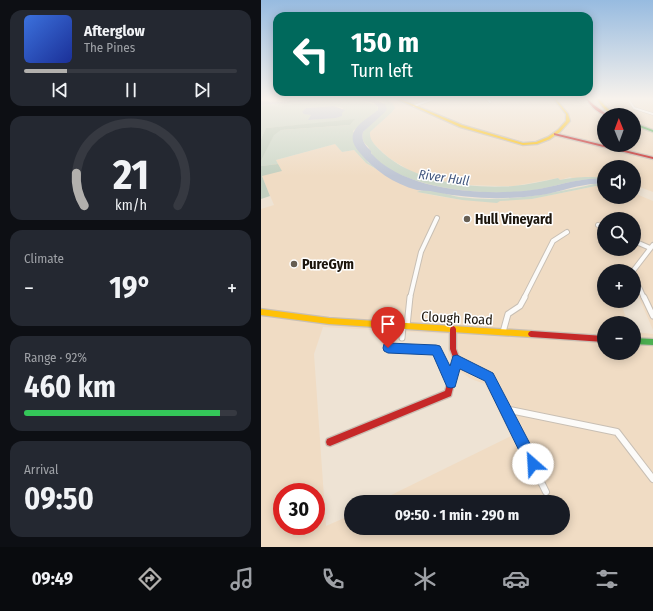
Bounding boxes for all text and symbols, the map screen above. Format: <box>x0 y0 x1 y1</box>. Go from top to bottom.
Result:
text: Afterglow <box>84 22 145 40</box>
text: 150 m <box>351 26 419 59</box>
icon: left <box>285 28 337 80</box>
text: The Pines <box>84 40 135 55</box>
text: Turn left <box>351 60 413 82</box>
icon: previous <box>49 79 71 101</box>
icon: pause <box>120 79 142 101</box>
icon: next <box>191 79 213 101</box>
north arrow <box>597 108 641 152</box>
map controls <box>597 108 641 360</box>
text: 21 <box>111 150 149 200</box>
button: sound <box>597 160 641 204</box>
water label: River Hull <box>418 167 471 189</box>
text: km/h <box>115 196 146 213</box>
place label: Hull Vineyard <box>475 211 552 228</box>
button: search <box>597 212 641 256</box>
marker: Hull Vineyard <box>462 214 472 224</box>
text: Climate <box>24 251 64 266</box>
place label: PureGym <box>302 256 354 273</box>
marker: PureGym <box>289 259 299 269</box>
button: + <box>597 264 641 308</box>
text: 19° <box>109 270 152 306</box>
text: − <box>24 275 34 302</box>
text: + <box>227 275 237 302</box>
pin <box>371 307 405 348</box>
street label: Clough Road <box>421 308 493 329</box>
icon: arrive <box>377 313 399 335</box>
button: − <box>597 316 641 360</box>
text: Range · 92% <box>24 350 87 365</box>
text: 460 km <box>24 369 116 405</box>
position arrow <box>512 443 554 485</box>
text: Arrival <box>24 462 58 477</box>
text: 09:50 <box>24 481 94 517</box>
speed limit sign: 30 <box>273 483 325 535</box>
text: 09:50 · 1 min · 290 m <box>395 506 519 524</box>
icon: directions <box>136 565 164 593</box>
icon: music <box>228 565 256 593</box>
icon: phone <box>319 565 347 593</box>
icon: climate <box>411 565 439 593</box>
icon: car <box>502 565 530 593</box>
icon: filters <box>593 565 621 593</box>
text: 09:49 <box>32 568 73 590</box>

